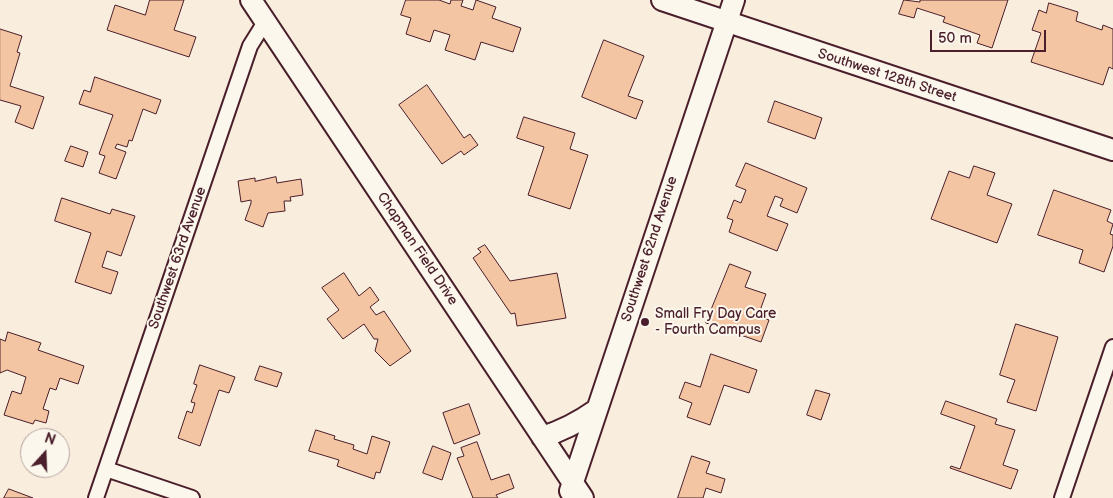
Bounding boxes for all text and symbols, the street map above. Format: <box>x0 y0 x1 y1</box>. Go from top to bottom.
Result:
scale bar <box>933 20 1049 52</box>
text: 50 m <box>938 29 972 48</box>
street label: Southwest 128th Street <box>816 46 958 106</box>
street label: Southwest 62nd Avenue <box>619 174 681 324</box>
street label: Southwest 63rd Avenue <box>146 185 210 331</box>
street label: Chapman Field Drive <box>373 189 461 309</box>
place label: Small Fry Day Care - Fourth Campus <box>655 306 776 338</box>
marker: Small Fry Day Care - Fourth Campus <box>639 316 651 328</box>
north arrow <box>20 428 70 478</box>
text: N <box>42 430 58 449</box>

